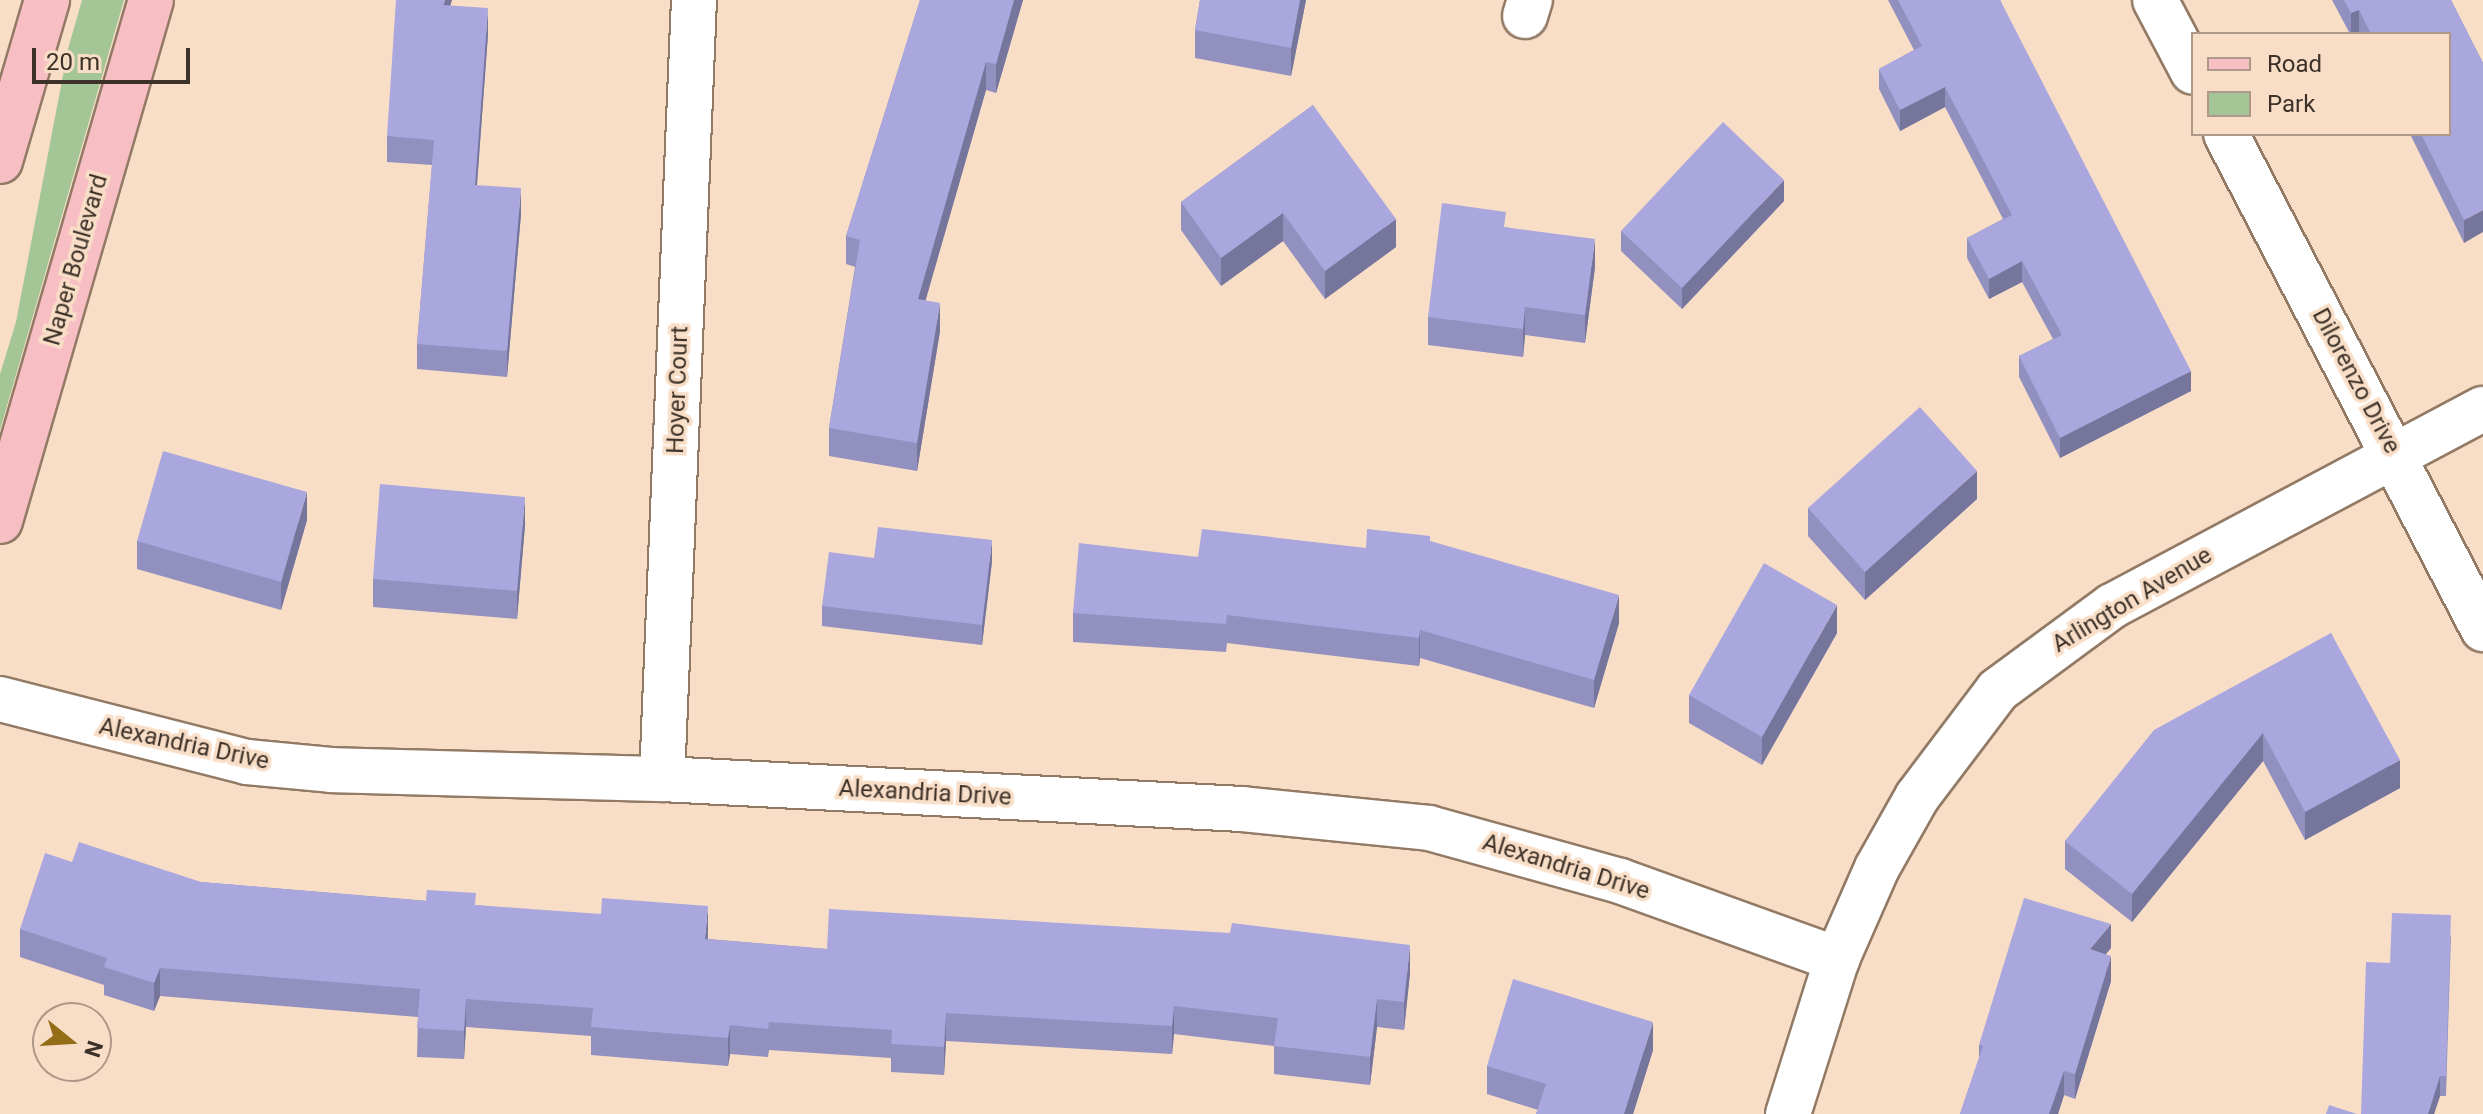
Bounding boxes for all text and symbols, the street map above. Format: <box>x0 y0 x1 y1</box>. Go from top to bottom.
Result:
scale bar <box>36 32 194 82</box>
legend <box>2191 32 2451 136</box>
text: 20 m <box>46 48 100 76</box>
text: Road <box>2267 50 2322 78</box>
text: Park <box>2267 90 2315 118</box>
street label: Naper Boulevard <box>38 171 114 349</box>
street label: Dilorenzo Drive <box>2306 303 2406 459</box>
street label: Hoyer Court <box>661 326 695 454</box>
street label: Arlington Avenue <box>2047 541 2217 659</box>
street label: Alexandria Drive <box>96 712 272 776</box>
street label: Alexandria Drive <box>838 774 1012 812</box>
street label: Alexandria Drive <box>1479 828 1653 906</box>
north arrow <box>32 1002 112 1082</box>
text: N <box>79 1038 108 1060</box>

